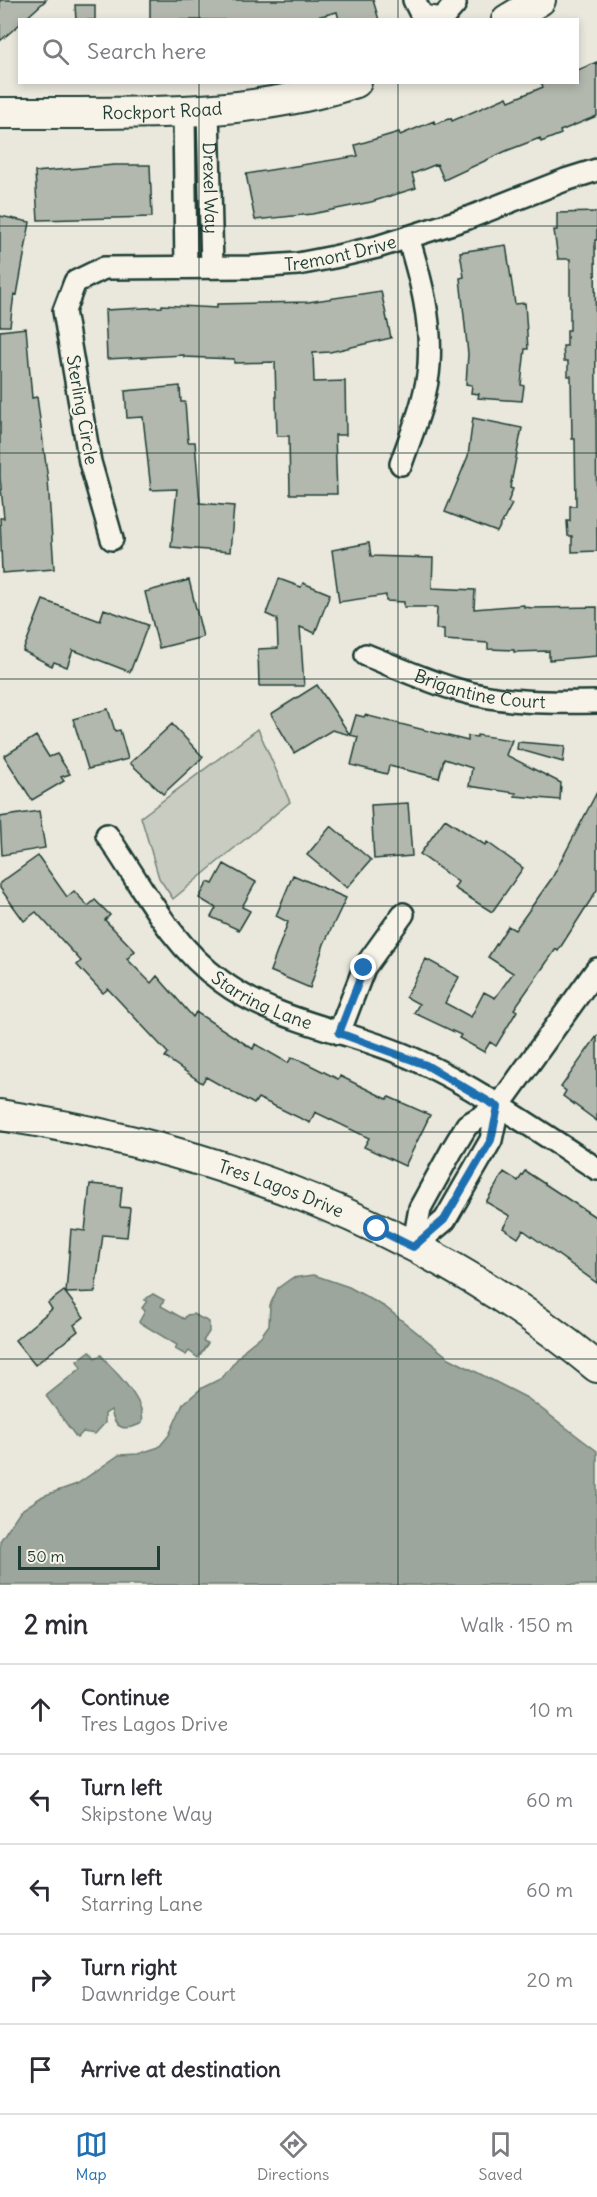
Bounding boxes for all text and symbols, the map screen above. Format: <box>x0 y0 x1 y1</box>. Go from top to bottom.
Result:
search box <box>18 18 579 84</box>
icon: search <box>39 35 72 68</box>
text: Search here <box>87 37 206 65</box>
street label: Rockport Road <box>102 96 223 124</box>
street label: Drexel Way <box>198 142 223 234</box>
street label: Tremont Drive <box>284 230 399 276</box>
street label: Sterling Circle <box>61 353 103 467</box>
street label: Brigantine Court <box>411 664 546 713</box>
route end <box>350 954 376 980</box>
street label: Starring Lane <box>207 966 315 1034</box>
street label: Tres Lagos Drive <box>215 1154 347 1222</box>
route start <box>363 1215 389 1241</box>
scale bar <box>18 1543 160 1570</box>
text: 50 m <box>27 1546 65 1566</box>
text: 2 min <box>24 1608 88 1641</box>
text: Walk · 150 m <box>461 1612 573 1637</box>
text: Continue <box>81 1683 170 1711</box>
icon: ahead <box>24 1693 57 1726</box>
text: 10 m <box>530 1697 573 1722</box>
text: Tres Lagos Drive <box>81 1711 228 1736</box>
text: Turn left <box>81 1773 162 1801</box>
icon: left <box>24 1783 57 1816</box>
text: 60 m <box>526 1787 573 1812</box>
text: Skipstone Way <box>81 1801 213 1826</box>
text: Turn left <box>81 1863 162 1891</box>
icon: left <box>24 1873 57 1906</box>
text: 60 m <box>526 1877 573 1902</box>
text: Starring Lane <box>81 1891 203 1916</box>
text: Turn right <box>81 1953 177 1981</box>
icon: right <box>24 1963 57 1996</box>
text: 20 m <box>527 1967 573 1992</box>
text: Dawnridge Court <box>81 1981 236 2006</box>
icon: arrive <box>24 2053 57 2086</box>
text: Arrive at destination <box>81 2055 281 2083</box>
tab: Map <box>75 2128 108 2184</box>
tab: Directions <box>257 2128 329 2184</box>
tab: Saved <box>479 2128 522 2184</box>

